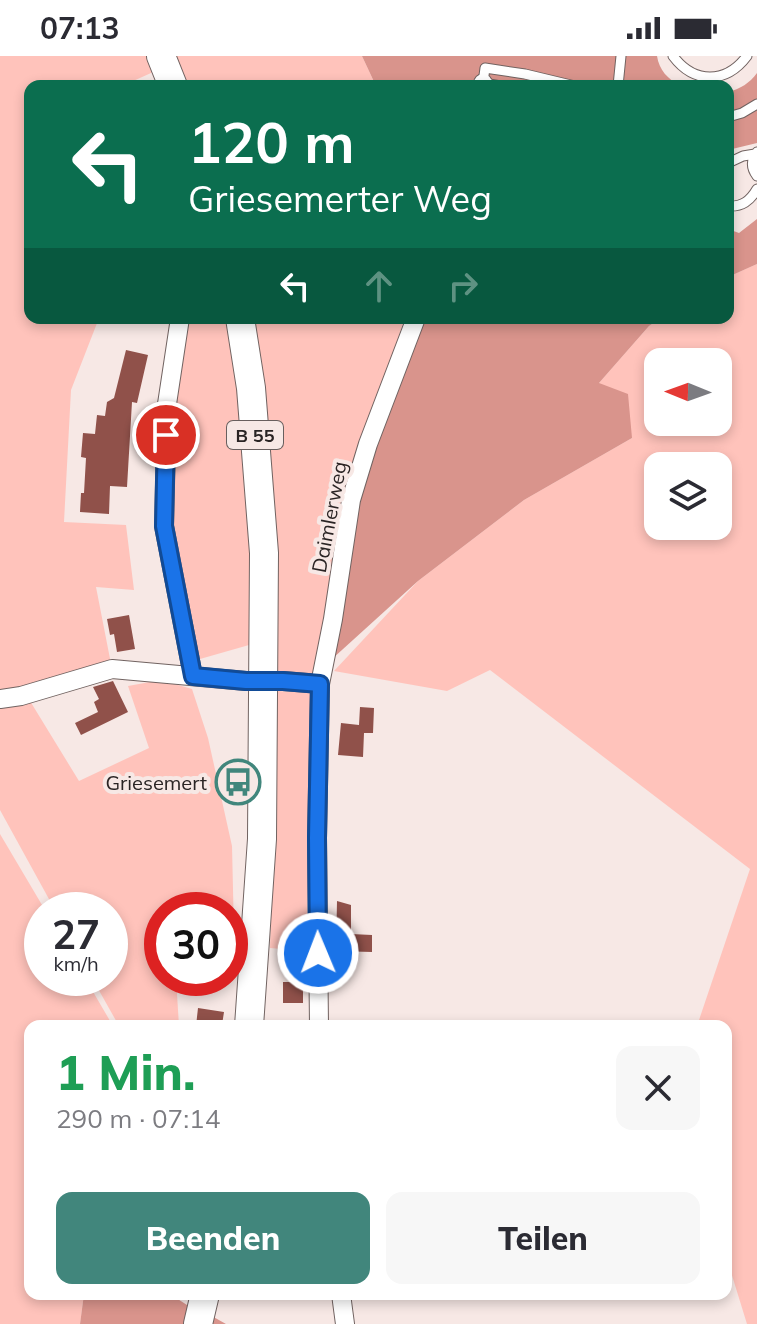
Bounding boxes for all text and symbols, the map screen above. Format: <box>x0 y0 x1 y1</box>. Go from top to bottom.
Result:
text: 07:13 <box>40 9 119 47</box>
text: 120 m <box>188 107 355 177</box>
icon: left <box>56 112 160 216</box>
text: Griesemerter Weg <box>188 176 492 221</box>
icon: left <box>273 264 317 308</box>
icon: ahead <box>357 264 401 308</box>
icon: right <box>441 264 485 308</box>
north arrow <box>644 348 732 436</box>
map controls <box>644 348 732 540</box>
pin <box>132 401 200 469</box>
icon: arrive <box>144 413 188 457</box>
road number: B 55 <box>227 421 283 449</box>
button: layers <box>644 452 732 540</box>
street label: Daimlerweg <box>306 459 352 575</box>
bus stop icon: Griesemert <box>214 758 262 806</box>
place label: Griesemert <box>105 770 207 795</box>
speed limit sign: 30 <box>144 892 248 996</box>
text: 27 <box>52 909 100 959</box>
position arrow <box>276 911 360 995</box>
text: km/h <box>53 951 99 976</box>
text: 1 Min. <box>56 1042 196 1102</box>
button: close <box>616 1046 700 1130</box>
text: 290 m · 07:14 <box>56 1102 220 1135</box>
button: Beenden <box>56 1192 370 1284</box>
button: Teilen <box>386 1192 700 1284</box>

